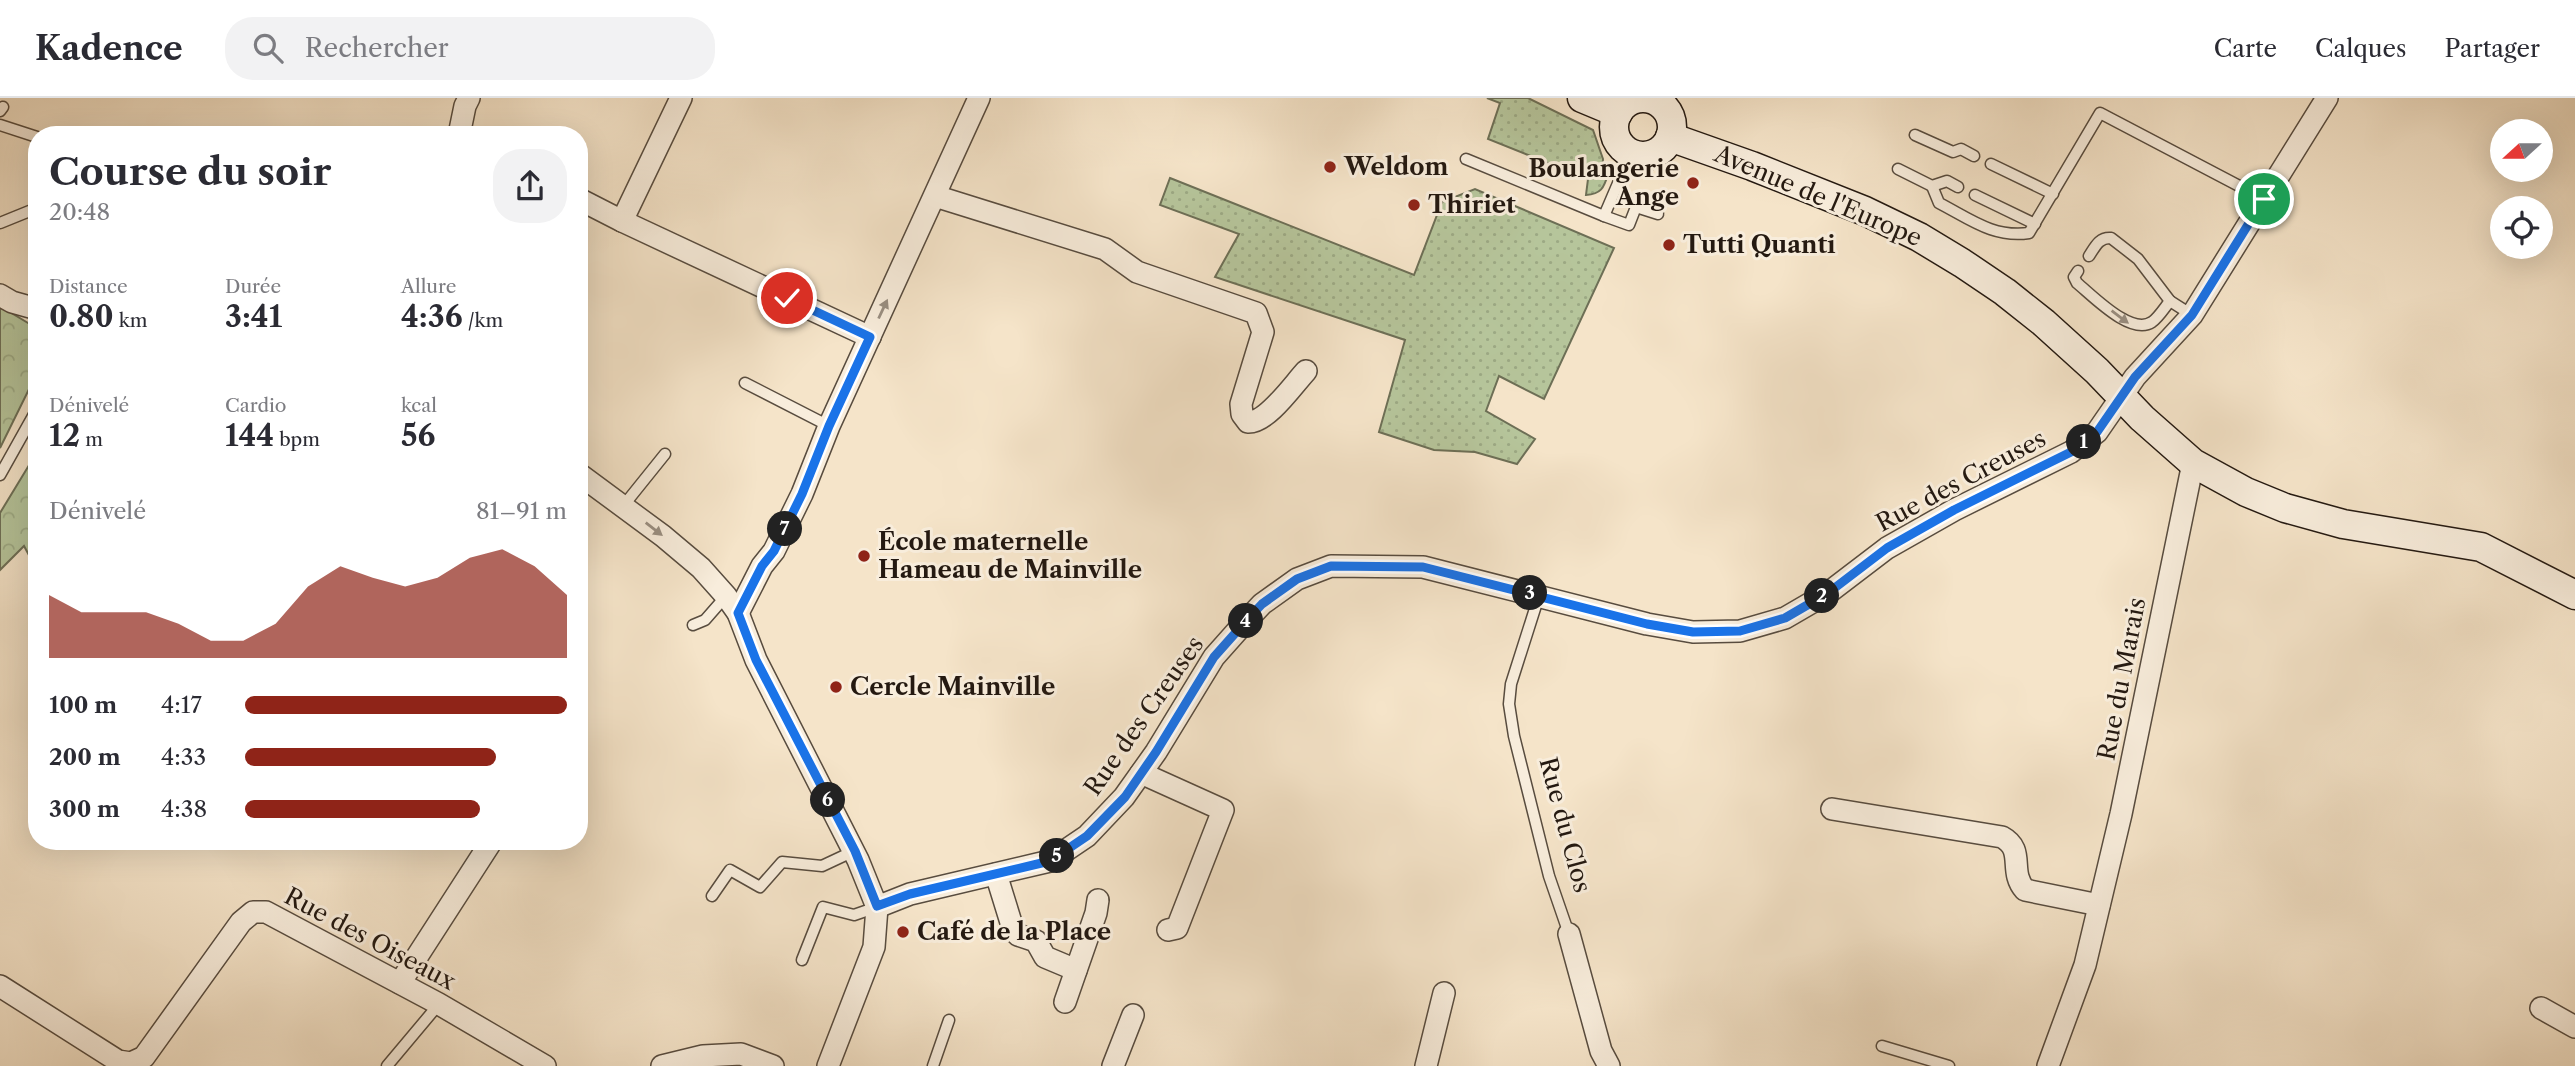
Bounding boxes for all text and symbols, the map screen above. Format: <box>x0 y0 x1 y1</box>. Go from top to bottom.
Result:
search box <box>225 17 715 80</box>
text: Kadence <box>35 28 183 69</box>
icon: search <box>249 29 287 67</box>
text: Rechercher <box>305 32 449 64</box>
text: Carte <box>2214 34 2277 63</box>
text: Calques <box>2315 34 2406 63</box>
text: Partager <box>2444 34 2540 63</box>
north arrow <box>2490 119 2553 182</box>
map controls <box>2490 119 2553 259</box>
street label: Avenue de l'Europe <box>1709 138 1926 252</box>
text: Course du soir <box>49 148 331 195</box>
button: share <box>493 149 567 223</box>
place label: Weldom <box>1343 152 1449 181</box>
place label: Boulangerie Ange <box>1529 154 1679 211</box>
marker: Weldom <box>1322 159 1338 175</box>
pin <box>2234 169 2294 229</box>
marker: Boulangerie Ange <box>1685 175 1701 191</box>
icon: arrive <box>2245 180 2283 218</box>
place label: Thiriet <box>1428 190 1516 219</box>
button: locate <box>2490 196 2553 259</box>
marker: Thiriet <box>1406 197 1422 213</box>
text: 20:48 <box>49 198 110 226</box>
place label: Tutti Quanti <box>1683 230 1836 259</box>
marker: Tutti Quanti <box>1661 237 1677 253</box>
pin <box>757 268 817 328</box>
text: Distance <box>49 275 128 298</box>
text: Durée <box>225 275 281 298</box>
text: Allure <box>401 275 456 298</box>
icon: check <box>768 279 806 317</box>
text: 0.80 <box>49 298 114 335</box>
text: 3:41 <box>225 298 282 335</box>
text: 4:36 <box>401 298 463 335</box>
one-way arrow <box>877 299 889 319</box>
text: km <box>114 309 147 332</box>
text: /km <box>463 309 503 332</box>
one-way arrow <box>2110 309 2128 324</box>
text: Dénivelé <box>49 394 129 417</box>
text: Cardio <box>225 394 286 417</box>
text: kcal <box>401 394 437 417</box>
text: 12 <box>49 417 80 454</box>
text: 144 <box>225 417 274 454</box>
text: 56 <box>401 417 436 454</box>
street label: Rue des Creuses <box>1871 424 2051 537</box>
pin: 1 <box>2066 424 2102 460</box>
text: m <box>80 428 103 451</box>
text: bpm <box>274 428 320 451</box>
text: 1 <box>2079 430 2088 453</box>
text: Dénivelé <box>49 497 146 525</box>
text: 81–91 m <box>476 497 567 525</box>
pin: 7 <box>768 512 802 546</box>
text: 7 <box>780 517 789 540</box>
one-way arrow <box>645 521 663 536</box>
place label: École maternelle Hameau de Mainville <box>878 527 1142 584</box>
marker: École maternelle Hameau de Mainville <box>856 548 872 564</box>
pin: 3 <box>1512 575 1548 610</box>
pin: 2 <box>1804 578 1840 614</box>
text: 3 <box>1524 581 1535 604</box>
text: 2 <box>1816 584 1827 607</box>
street label: Rue du Marais <box>2092 595 2151 763</box>
pin: 4 <box>1228 603 1264 638</box>
text: 4 <box>1240 609 1251 632</box>
street label: Rue des Creuses <box>1078 630 1209 801</box>
place label: Cercle Mainville <box>850 672 1055 701</box>
marker: Cercle Mainville <box>828 679 844 695</box>
text: 100 m <box>49 691 117 719</box>
text: 4:17 <box>161 691 202 719</box>
text: 200 m <box>49 743 121 771</box>
text: 4:33 <box>161 743 206 771</box>
street label: Rue du Clos <box>1534 754 1597 896</box>
pin: 6 <box>810 782 846 818</box>
text: 6 <box>822 788 833 811</box>
text: 300 m <box>49 795 120 823</box>
text: 4:38 <box>161 795 207 823</box>
pin: 5 <box>1040 838 1074 874</box>
text: 5 <box>1051 844 1062 867</box>
street label: Rue des Oiseaux <box>280 881 461 996</box>
place label: Café de la Place <box>917 917 1111 946</box>
marker: Café de la Place <box>895 924 911 940</box>

